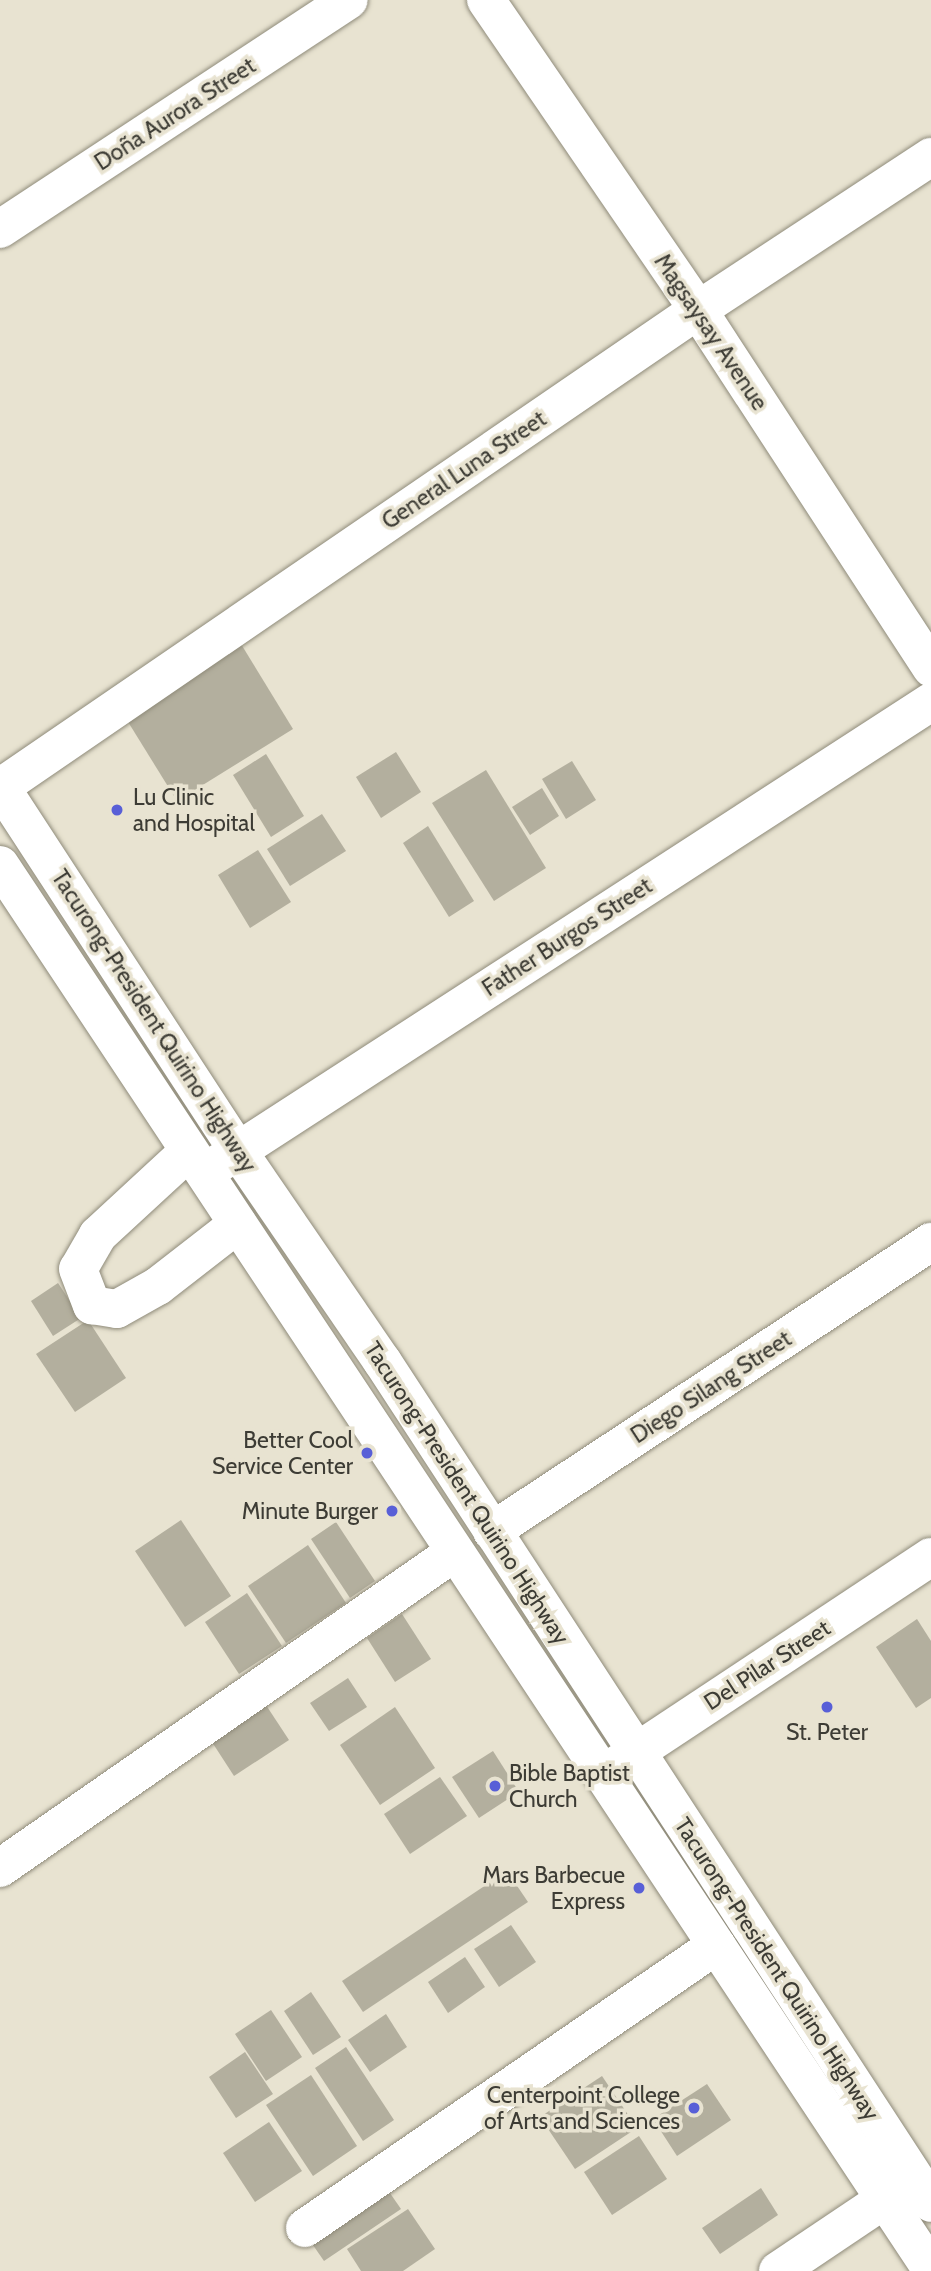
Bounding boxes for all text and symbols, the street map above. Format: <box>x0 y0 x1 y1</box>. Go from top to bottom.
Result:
street label: Doña Aurora Street <box>89 52 261 176</box>
street label: Magsaysay Avenue <box>649 249 773 415</box>
street label: General Luna Street <box>377 405 551 535</box>
place label: Lu Clinic and Hospital <box>133 783 255 837</box>
marker: Lu Clinic and Hospital <box>107 800 127 820</box>
street label: Tacurong-President Quirino Highway <box>46 865 262 1177</box>
street label: Father Burgos Street <box>477 872 657 1002</box>
street label: Diego Silang Street <box>626 1325 796 1449</box>
street label: Tacurong-President Quirino Highway <box>359 1337 575 1649</box>
place label: Better Cool Service Center <box>212 1426 353 1480</box>
marker: Better Cool Service Center <box>359 1445 375 1461</box>
place label: Minute Burger <box>242 1497 378 1525</box>
marker: Minute Burger <box>384 1503 400 1519</box>
street label: Del Pilar Street <box>699 1614 835 1716</box>
marker: St. Peter <box>819 1699 835 1715</box>
place label: St. Peter <box>786 1718 868 1746</box>
place label: Bible Baptist Church <box>509 1759 630 1813</box>
marker: Bible Baptist Church <box>487 1778 503 1794</box>
street label: Tacurong-President Quirino Highway <box>669 1813 885 2125</box>
place label: Mars Barbecue Express <box>483 1861 625 1915</box>
marker: Mars Barbecue Express <box>631 1880 647 1896</box>
place label: Centerpoint College of Arts and Sciences <box>484 2081 680 2135</box>
marker: Centerpoint College of Arts and Sciences <box>686 2100 702 2116</box>

